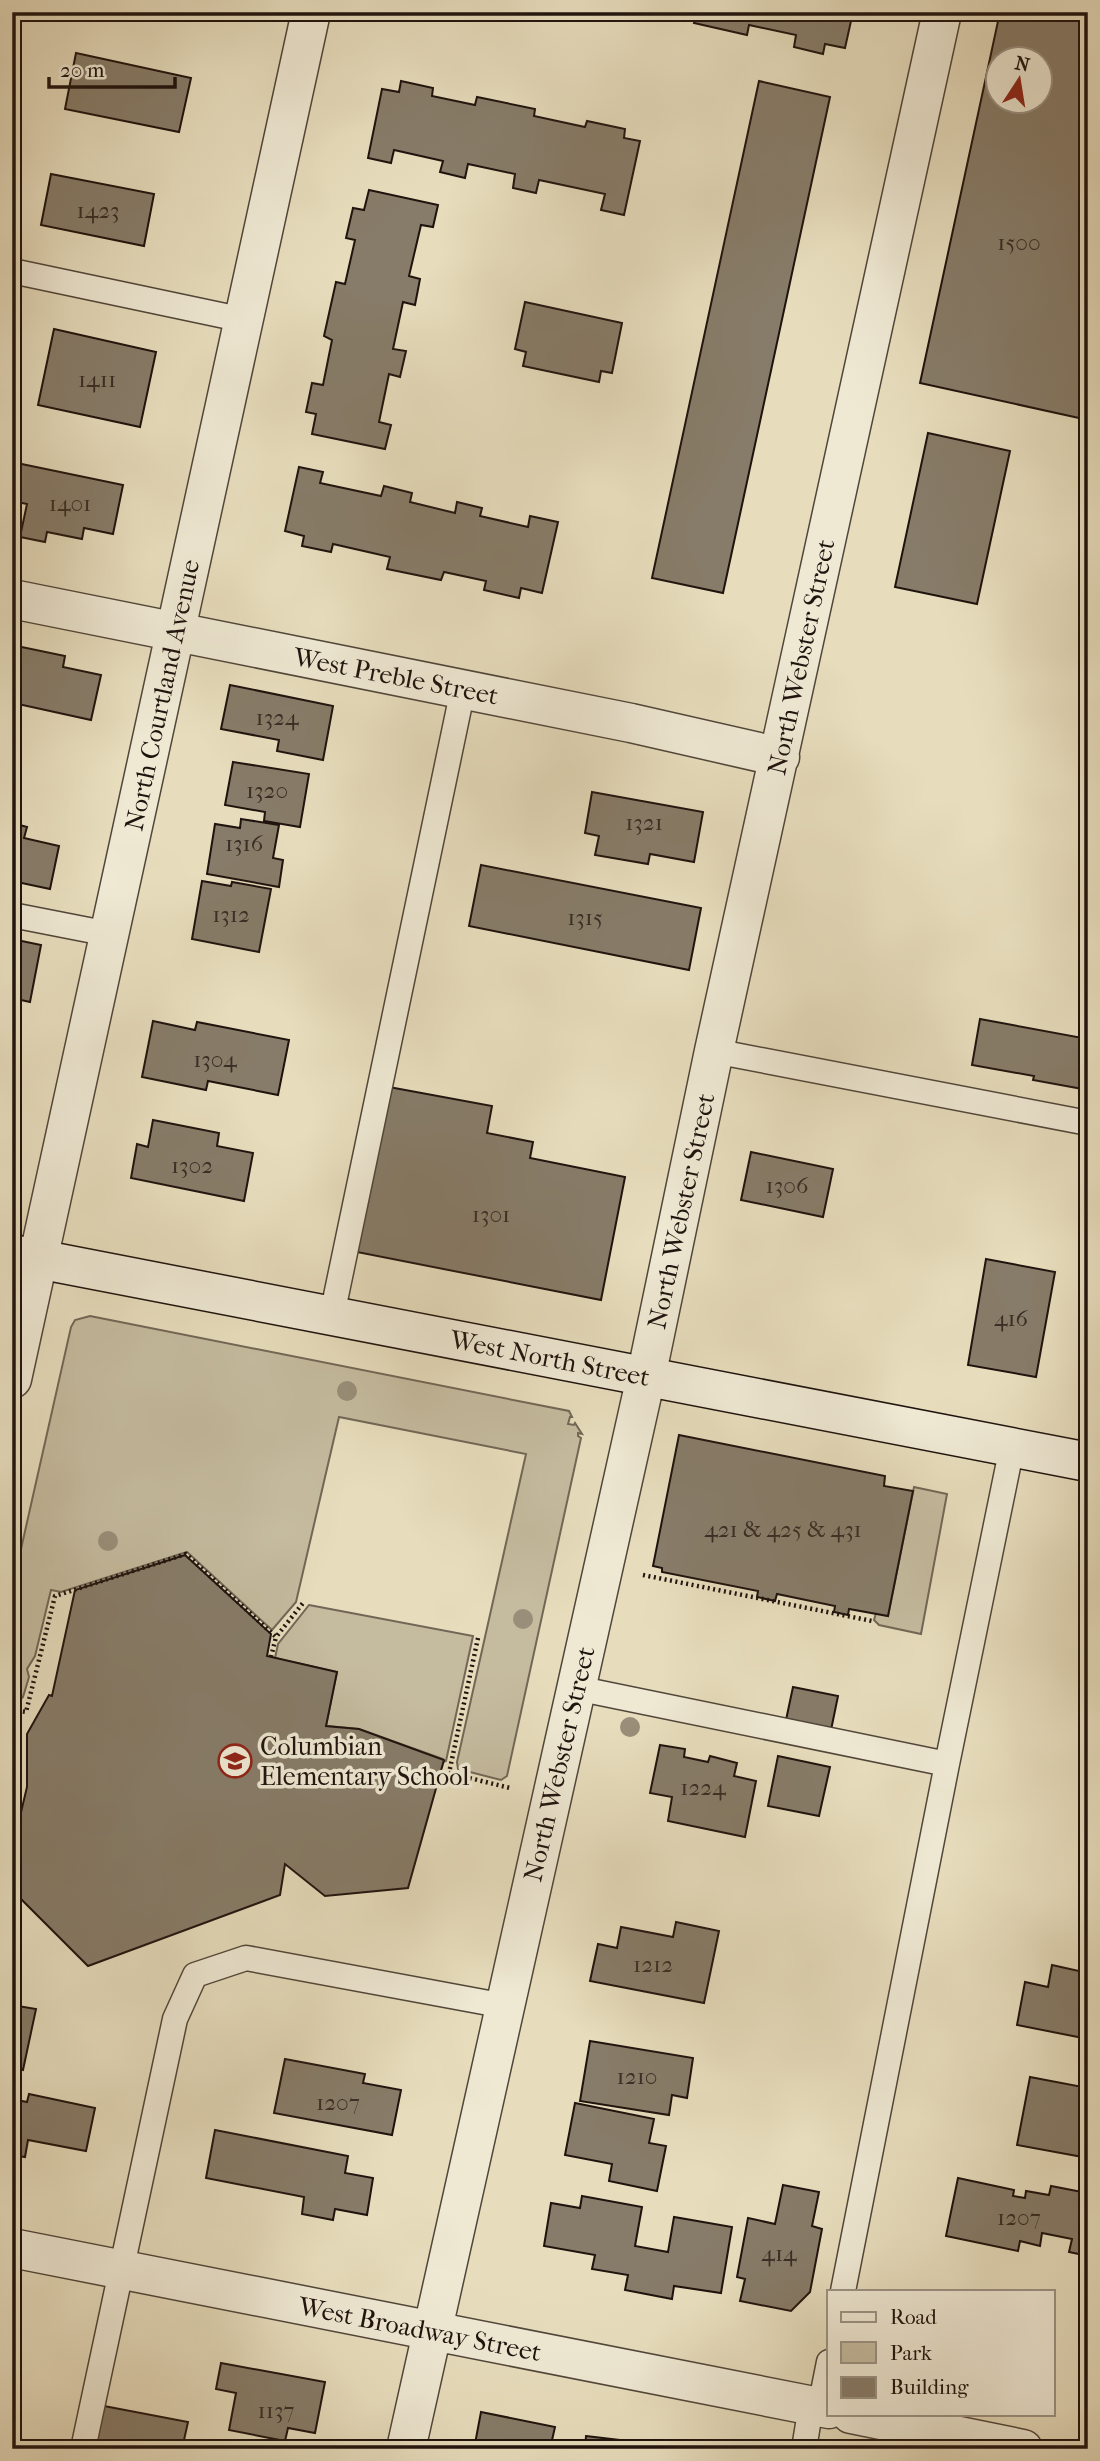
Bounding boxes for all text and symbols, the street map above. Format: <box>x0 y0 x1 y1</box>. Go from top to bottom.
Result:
scale bar <box>49 46 175 90</box>
north arrow <box>984 46 1054 116</box>
text: N <box>1013 52 1032 77</box>
text: 20 m <box>60 58 105 82</box>
house number: 1423 <box>76 197 120 224</box>
house number: 1500 <box>997 229 1041 256</box>
house number: 1411 <box>78 366 116 393</box>
house number: 1401 <box>49 490 91 517</box>
street label: North Webster Street <box>761 536 842 778</box>
street label: North Courtland Avenue <box>119 557 206 834</box>
street label: West Preble Street <box>290 641 502 712</box>
house number: 1324 <box>255 704 300 731</box>
house number: 1320 <box>246 777 288 804</box>
house number: 1321 <box>625 809 663 836</box>
house number: 1316 <box>225 830 264 857</box>
house number: 1312 <box>212 901 250 928</box>
house number: 1315 <box>567 904 603 931</box>
house number: 1304 <box>193 1046 238 1073</box>
street label: North Webster Street <box>641 1090 722 1332</box>
house number: 1302 <box>171 1152 213 1179</box>
house number: 1306 <box>766 1172 809 1199</box>
house number: 1301 <box>472 1201 510 1228</box>
house number: 416 <box>994 1305 1029 1332</box>
street label: West North Street <box>446 1324 653 1393</box>
house number: 421 & 425 & 431 <box>704 1516 862 1543</box>
street label: North Webster Street <box>517 1643 602 1885</box>
place label: Columbian Elementary School <box>260 1731 469 1792</box>
school or university icon: Columbian Elementary School <box>216 1742 254 1780</box>
house number: 1224 <box>680 1774 727 1801</box>
house number: 1212 <box>633 1951 673 1978</box>
house number: 1210 <box>617 2063 657 2090</box>
house number: 1207 <box>316 2089 360 2116</box>
house number: 1207 <box>997 2204 1041 2231</box>
house number: 414 <box>761 2240 798 2267</box>
legend <box>827 2290 1054 2416</box>
street label: West Broadway Street <box>295 2291 545 2368</box>
text: Road <box>890 2305 937 2329</box>
text: Park <box>890 2341 932 2365</box>
text: Building <box>890 2375 969 2399</box>
house number: 1137 <box>258 2397 294 2424</box>

